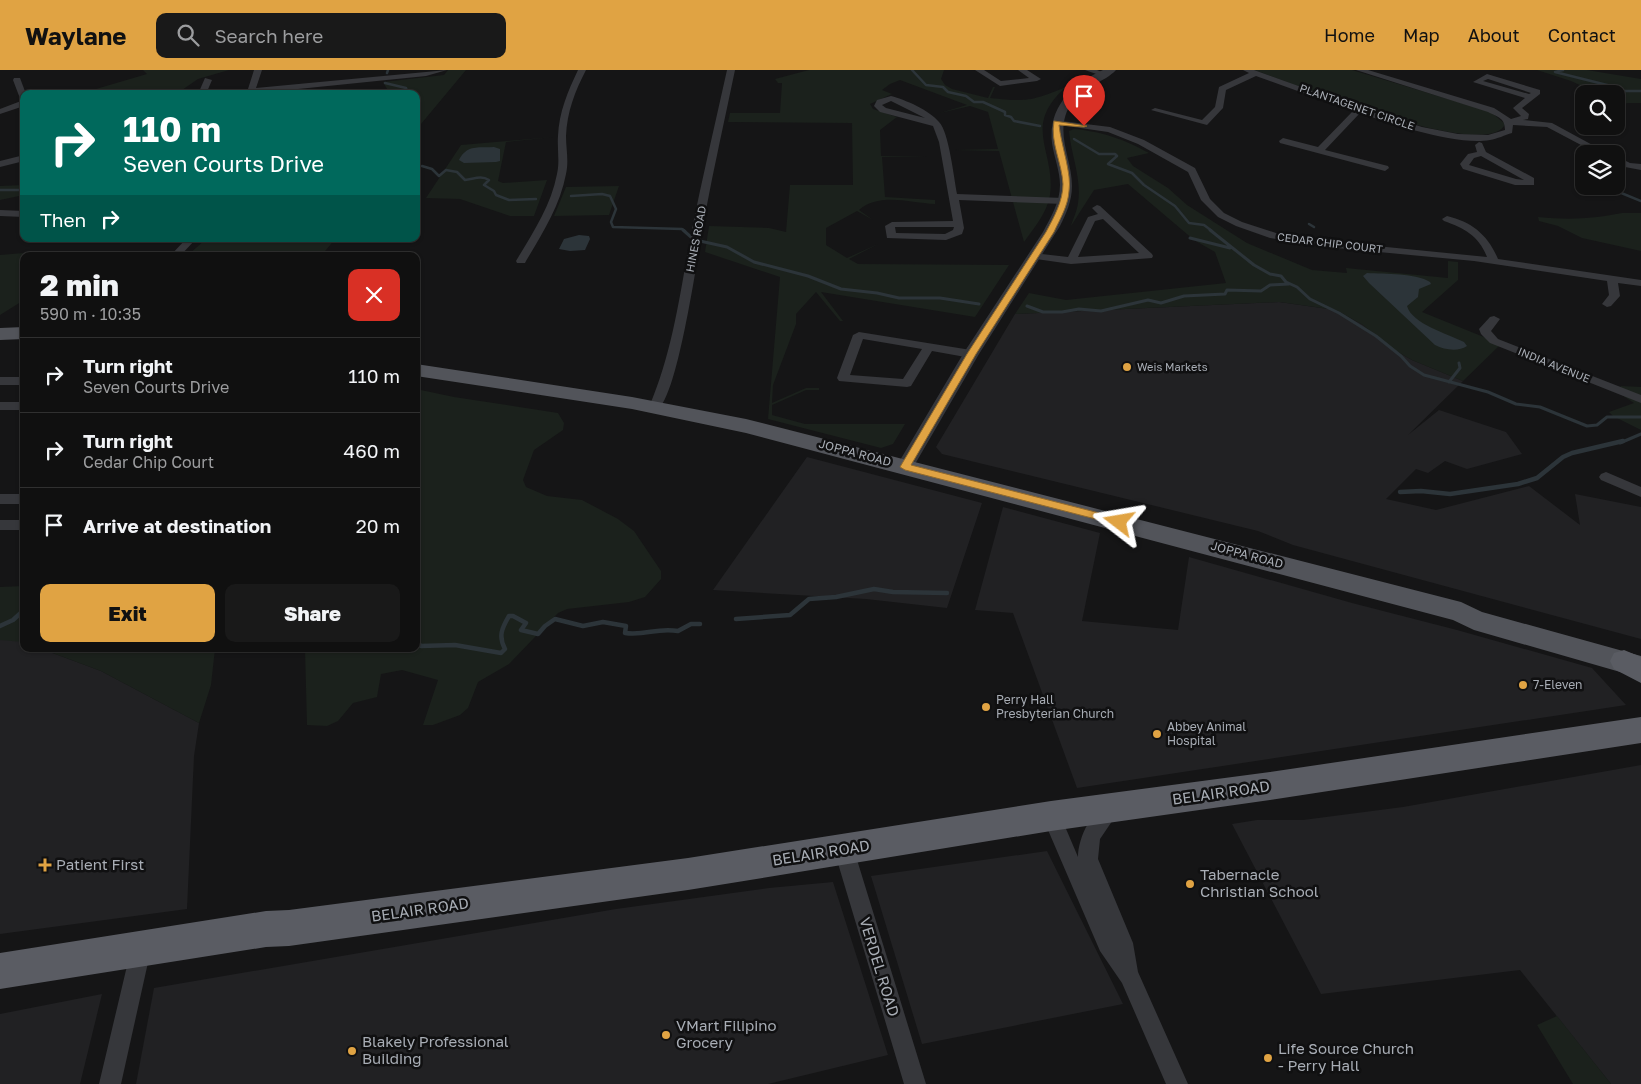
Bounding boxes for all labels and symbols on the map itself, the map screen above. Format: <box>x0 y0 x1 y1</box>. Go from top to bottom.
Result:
pin <box>1063 75 1105 126</box>
street label: PLANTAGENET CIRCLE <box>1298 81 1417 132</box>
street label: HINES ROAD <box>683 204 708 273</box>
street label: CEDAR CHIP COURT <box>1276 230 1384 255</box>
street label: INDIA AVENUE <box>1516 344 1592 385</box>
place label: Weis Markets <box>1137 360 1208 373</box>
marker: Weis Markets <box>1121 361 1133 373</box>
street label: JOPPA ROAD <box>817 436 893 469</box>
position arrow <box>1092 495 1144 547</box>
street label: JOPPA ROAD <box>1209 538 1285 571</box>
place label: 7-Eleven <box>1533 677 1583 692</box>
marker: 7-Eleven <box>1517 679 1529 691</box>
place label: Perry Hall Presbyterian Church <box>996 692 1114 721</box>
marker: Perry Hall Presbyterian Church <box>980 701 992 713</box>
place label: Abbey Animal Hospital <box>1167 719 1246 748</box>
marker: Abbey Animal Hospital <box>1151 728 1163 740</box>
street label: BELAIR ROAD <box>1171 776 1271 808</box>
street label: BELAIR ROAD <box>771 835 871 869</box>
place label: Patient First <box>56 855 144 873</box>
marker: Patient First <box>38 858 52 872</box>
place label: Tabernacle Christian School <box>1200 865 1319 900</box>
marker: Tabernacle Christian School <box>1184 878 1196 890</box>
street label: BELAIR ROAD <box>370 893 470 925</box>
street label: VERDEL ROAD <box>856 915 904 1019</box>
place label: VMart Filipino Grocery <box>676 1016 777 1051</box>
marker: VMart Filipino Grocery <box>660 1029 672 1041</box>
place label: Blakely Professional Building <box>362 1032 509 1067</box>
place label: Life Source Church - Perry Hall <box>1278 1039 1414 1074</box>
marker: Blakely Professional Building <box>346 1045 358 1057</box>
marker: Life Source Church - Perry Hall <box>1262 1052 1274 1064</box>

